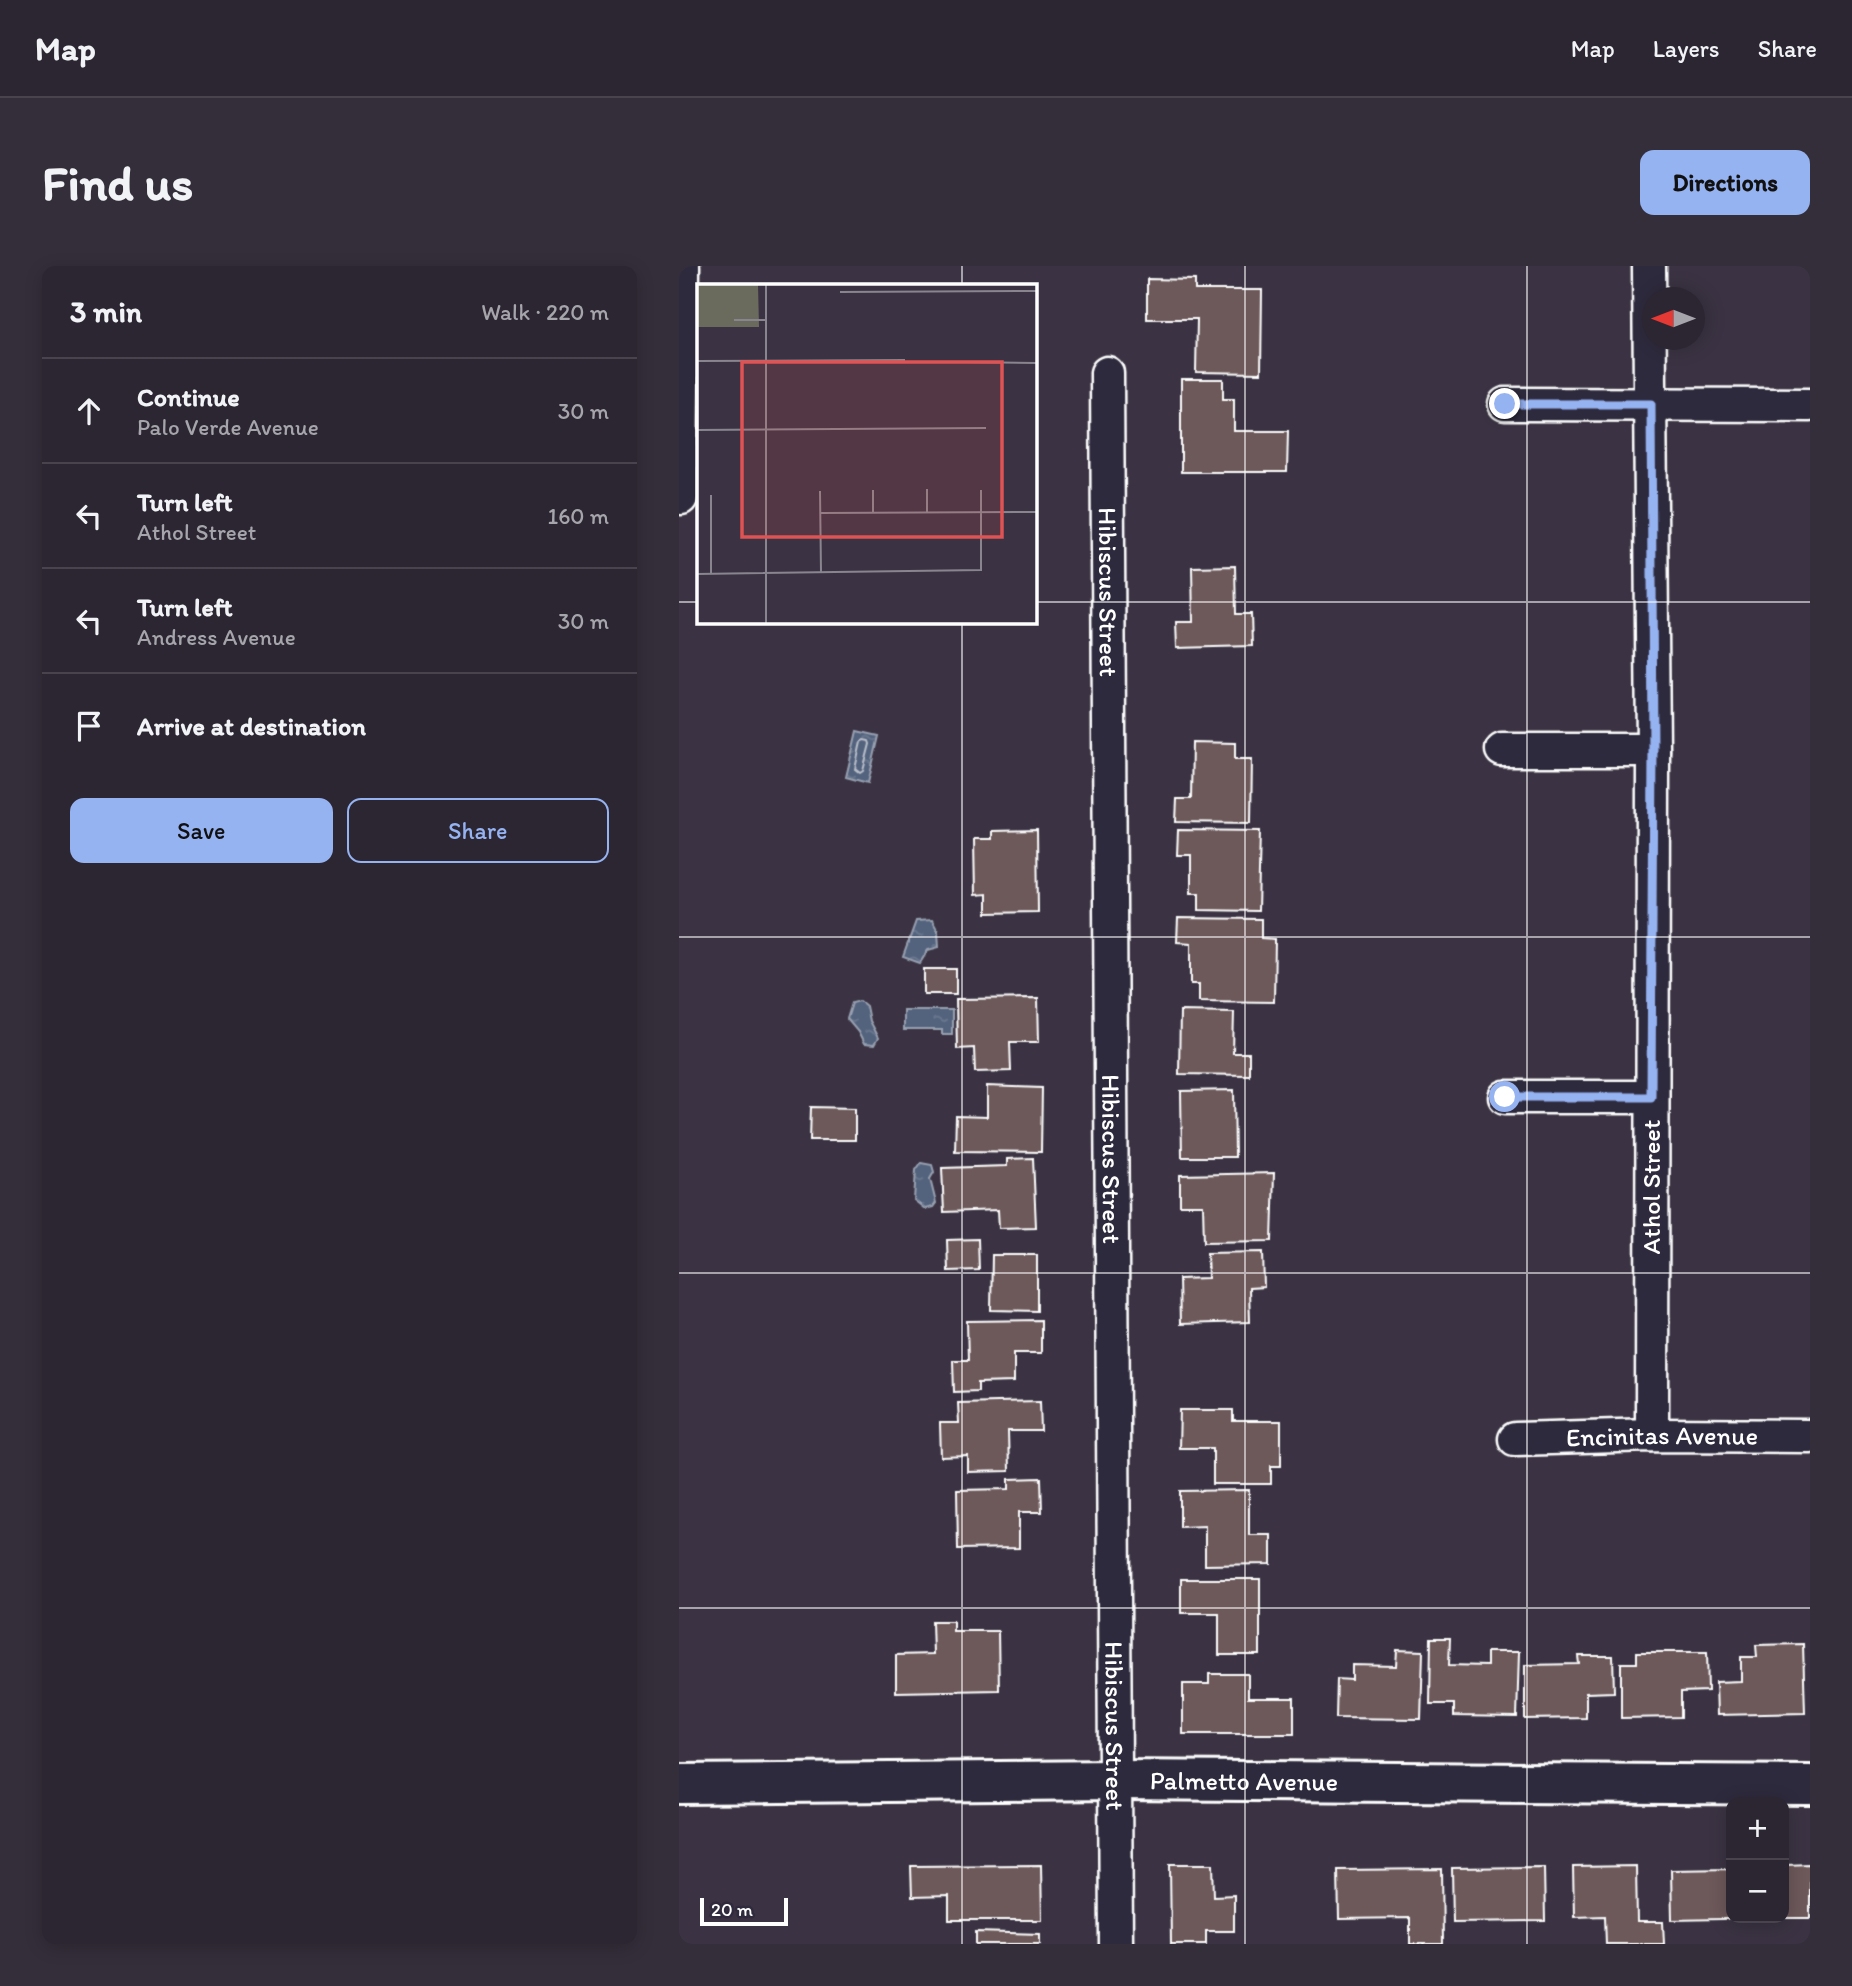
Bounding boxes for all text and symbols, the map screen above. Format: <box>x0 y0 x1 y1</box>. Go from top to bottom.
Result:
text: Map <box>35 29 96 68</box>
text: Map <box>1571 34 1615 63</box>
text: Layers <box>1653 34 1720 63</box>
text: Share <box>1758 34 1817 63</box>
button: Directions <box>1640 150 1810 215</box>
text: Find us <box>42 153 193 212</box>
inset map <box>697 284 1036 623</box>
north arrow <box>1642 287 1705 350</box>
text: 3 min <box>70 293 142 330</box>
text: Walk · 220 m <box>481 298 609 326</box>
text: Continue <box>137 381 240 413</box>
route end <box>1489 388 1520 419</box>
icon: ahead <box>70 392 108 430</box>
text: 30 m <box>558 397 609 425</box>
text: Palo Verde Avenue <box>137 413 319 441</box>
text: Turn left <box>137 486 233 518</box>
icon: left <box>70 497 108 535</box>
text: 160 m <box>547 502 609 530</box>
street label: Hibiscus Street <box>1092 507 1125 677</box>
text: Athol Street <box>137 518 257 546</box>
text: Turn left <box>137 591 233 623</box>
icon: left <box>70 602 108 640</box>
text: 30 m <box>558 607 609 635</box>
text: Andress Avenue <box>137 623 296 651</box>
icon: arrive <box>70 707 108 745</box>
text: Arrive at destination <box>137 710 366 742</box>
button: Save <box>70 798 333 863</box>
button: Share <box>347 798 609 863</box>
street label: Hibiscus Street <box>1095 1074 1128 1244</box>
route start <box>1489 1081 1520 1112</box>
street label: Athol Street <box>1635 1119 1667 1255</box>
street label: Encinitas Avenue <box>1565 1419 1758 1454</box>
street label: Hibiscus Street <box>1098 1641 1131 1811</box>
street label: Palmetto Avenue <box>1150 1764 1338 1798</box>
map controls <box>1726 1797 1789 1923</box>
button: + <box>1726 1797 1789 1860</box>
button: − <box>1726 1860 1789 1923</box>
scale bar <box>700 1895 787 1927</box>
text: 20 m <box>711 1898 753 1921</box>

